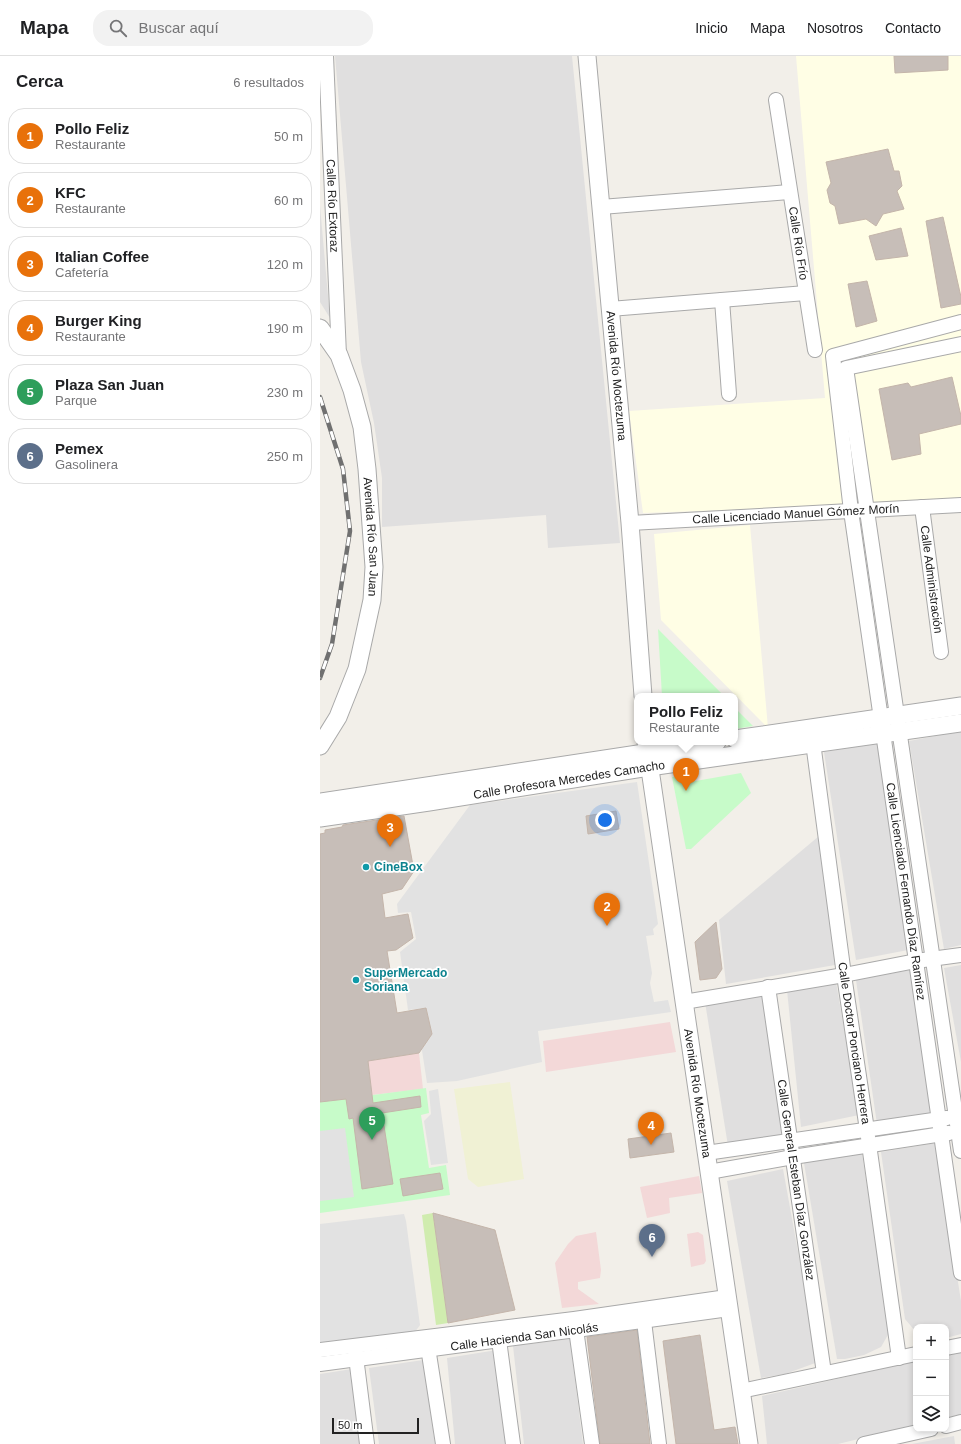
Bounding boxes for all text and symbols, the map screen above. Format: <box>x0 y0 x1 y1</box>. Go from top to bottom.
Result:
search box <box>93 10 373 46</box>
text: Mapa <box>20 17 69 38</box>
icon: search <box>107 17 129 39</box>
text: Buscar aquí <box>139 19 219 36</box>
text: Inicio <box>695 20 728 36</box>
text: Mapa <box>750 20 785 36</box>
text: Nosotros <box>807 20 863 36</box>
text: Contacto <box>885 20 941 36</box>
text: Cerca <box>16 72 63 91</box>
text: 6 resultados <box>233 75 304 90</box>
text: Pollo Feliz <box>55 120 129 137</box>
text: 1 <box>26 129 34 144</box>
text: 50 m <box>274 129 303 144</box>
text: Restaurante <box>55 137 126 152</box>
street label: Calle Río Extoraz <box>323 159 342 253</box>
text: KFC <box>55 184 86 201</box>
text: 2 <box>26 193 34 208</box>
text: 60 m <box>274 193 303 208</box>
text: Restaurante <box>55 201 126 216</box>
street label: Calle Río Frío <box>786 206 811 281</box>
text: Italian Coffee <box>55 248 149 265</box>
text: 3 <box>26 257 34 272</box>
text: 120 m <box>267 257 303 272</box>
text: Cafetería <box>55 265 108 280</box>
street label: Avenida Río Moctezuma <box>603 310 629 442</box>
text: Burger King <box>55 312 142 329</box>
text: 4 <box>26 321 34 336</box>
text: 190 m <box>267 321 303 336</box>
text: Restaurante <box>55 329 126 344</box>
text: Plaza San Juan <box>55 376 164 393</box>
text: 5 <box>26 385 34 400</box>
text: 230 m <box>267 385 303 400</box>
text: Parque <box>55 393 97 408</box>
text: Pemex <box>55 440 103 457</box>
text: 6 <box>26 449 34 464</box>
text: 250 m <box>267 449 303 464</box>
text: Gasolinera <box>55 457 118 472</box>
street label: Avenida Río San Juan <box>361 477 381 597</box>
street label: Calle Licenciado Manuel Gómez Morín <box>692 501 900 527</box>
street label: Calle Administración <box>917 524 945 634</box>
popup <box>634 693 738 745</box>
text: Pollo Feliz <box>649 703 723 720</box>
text: Restaurante <box>649 720 720 735</box>
street label: Calle Profesora Mercedes Camacho <box>472 758 666 802</box>
pin: 1 <box>673 758 699 791</box>
street label: Calle Licenciado Fernando Díaz Ramírez <box>883 782 929 1001</box>
your location <box>595 810 615 830</box>
pin: 3 <box>377 814 403 847</box>
place label: CineBox <box>374 860 423 874</box>
marker: CineBox <box>361 862 371 872</box>
pin: 2 <box>594 893 620 926</box>
street label: Calle Doctor Ponciano Herrera <box>835 961 873 1125</box>
place label: SuperMercado Soriana <box>364 966 447 994</box>
marker: SuperMercado Soriana <box>351 975 361 985</box>
street label: Avenida Río Moctezuma <box>681 1028 714 1159</box>
street label: Calle General Esteban Díaz González <box>774 1078 818 1281</box>
pin: 5 <box>359 1107 385 1140</box>
pin: 4 <box>638 1112 664 1145</box>
pin: 6 <box>639 1224 665 1257</box>
street label: Calle Hacienda San Nicolás <box>449 1320 599 1354</box>
map controls <box>913 1324 949 1432</box>
button: + <box>913 1324 949 1360</box>
button: − <box>913 1360 949 1396</box>
button: layers <box>913 1396 949 1432</box>
scale bar <box>332 1416 419 1435</box>
text: 50 m <box>338 1419 362 1431</box>

